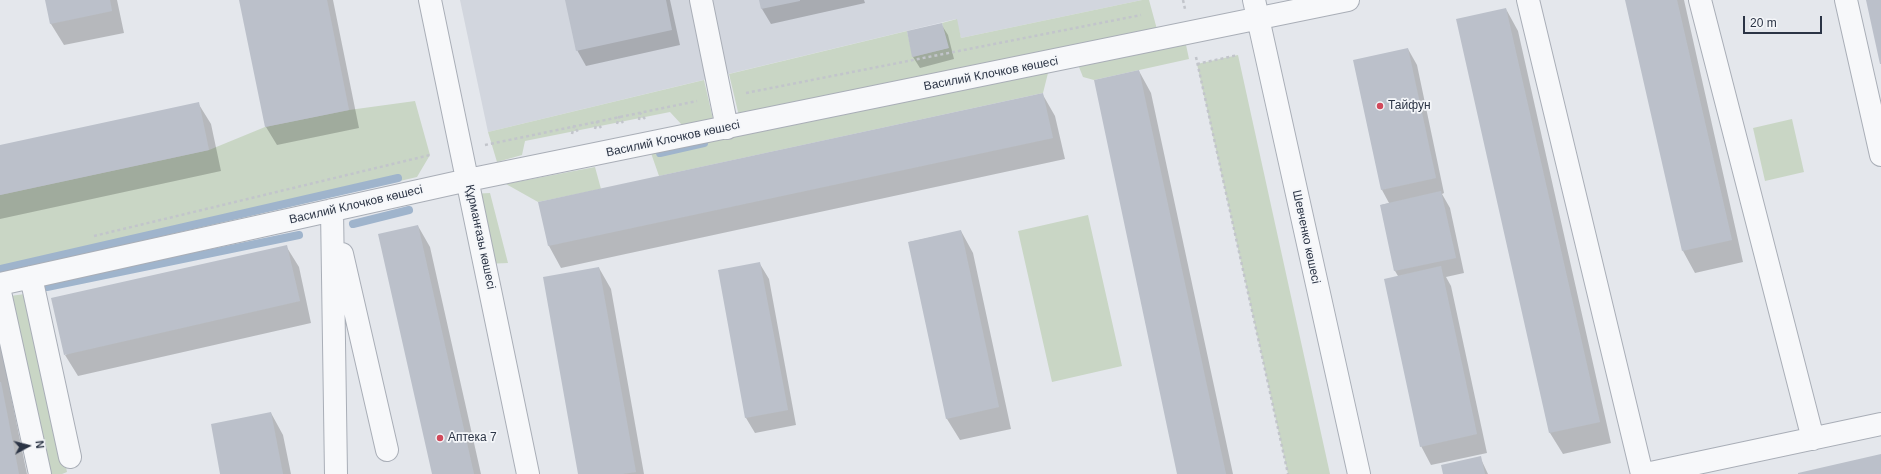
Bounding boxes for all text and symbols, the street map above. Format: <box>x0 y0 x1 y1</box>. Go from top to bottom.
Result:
scale bar <box>1745 8 1824 34</box>
text: 20 m <box>1750 16 1777 30</box>
street label: Василий Клочков көшесі <box>923 54 1059 94</box>
place label: Тайфун <box>1388 99 1431 113</box>
marker: Тайфун <box>1375 101 1385 111</box>
street label: Василий Клочков көшесі <box>605 118 741 160</box>
street label: Василий Клочков көшесі <box>288 183 424 227</box>
street label: Құрманғазы көшесі <box>462 183 498 291</box>
street label: Шевченко көшесі <box>1289 189 1323 285</box>
north arrow <box>8 426 48 466</box>
place label: Аптека 7 <box>448 431 497 445</box>
marker: Аптека 7 <box>435 433 445 443</box>
text: N <box>33 440 46 449</box>

